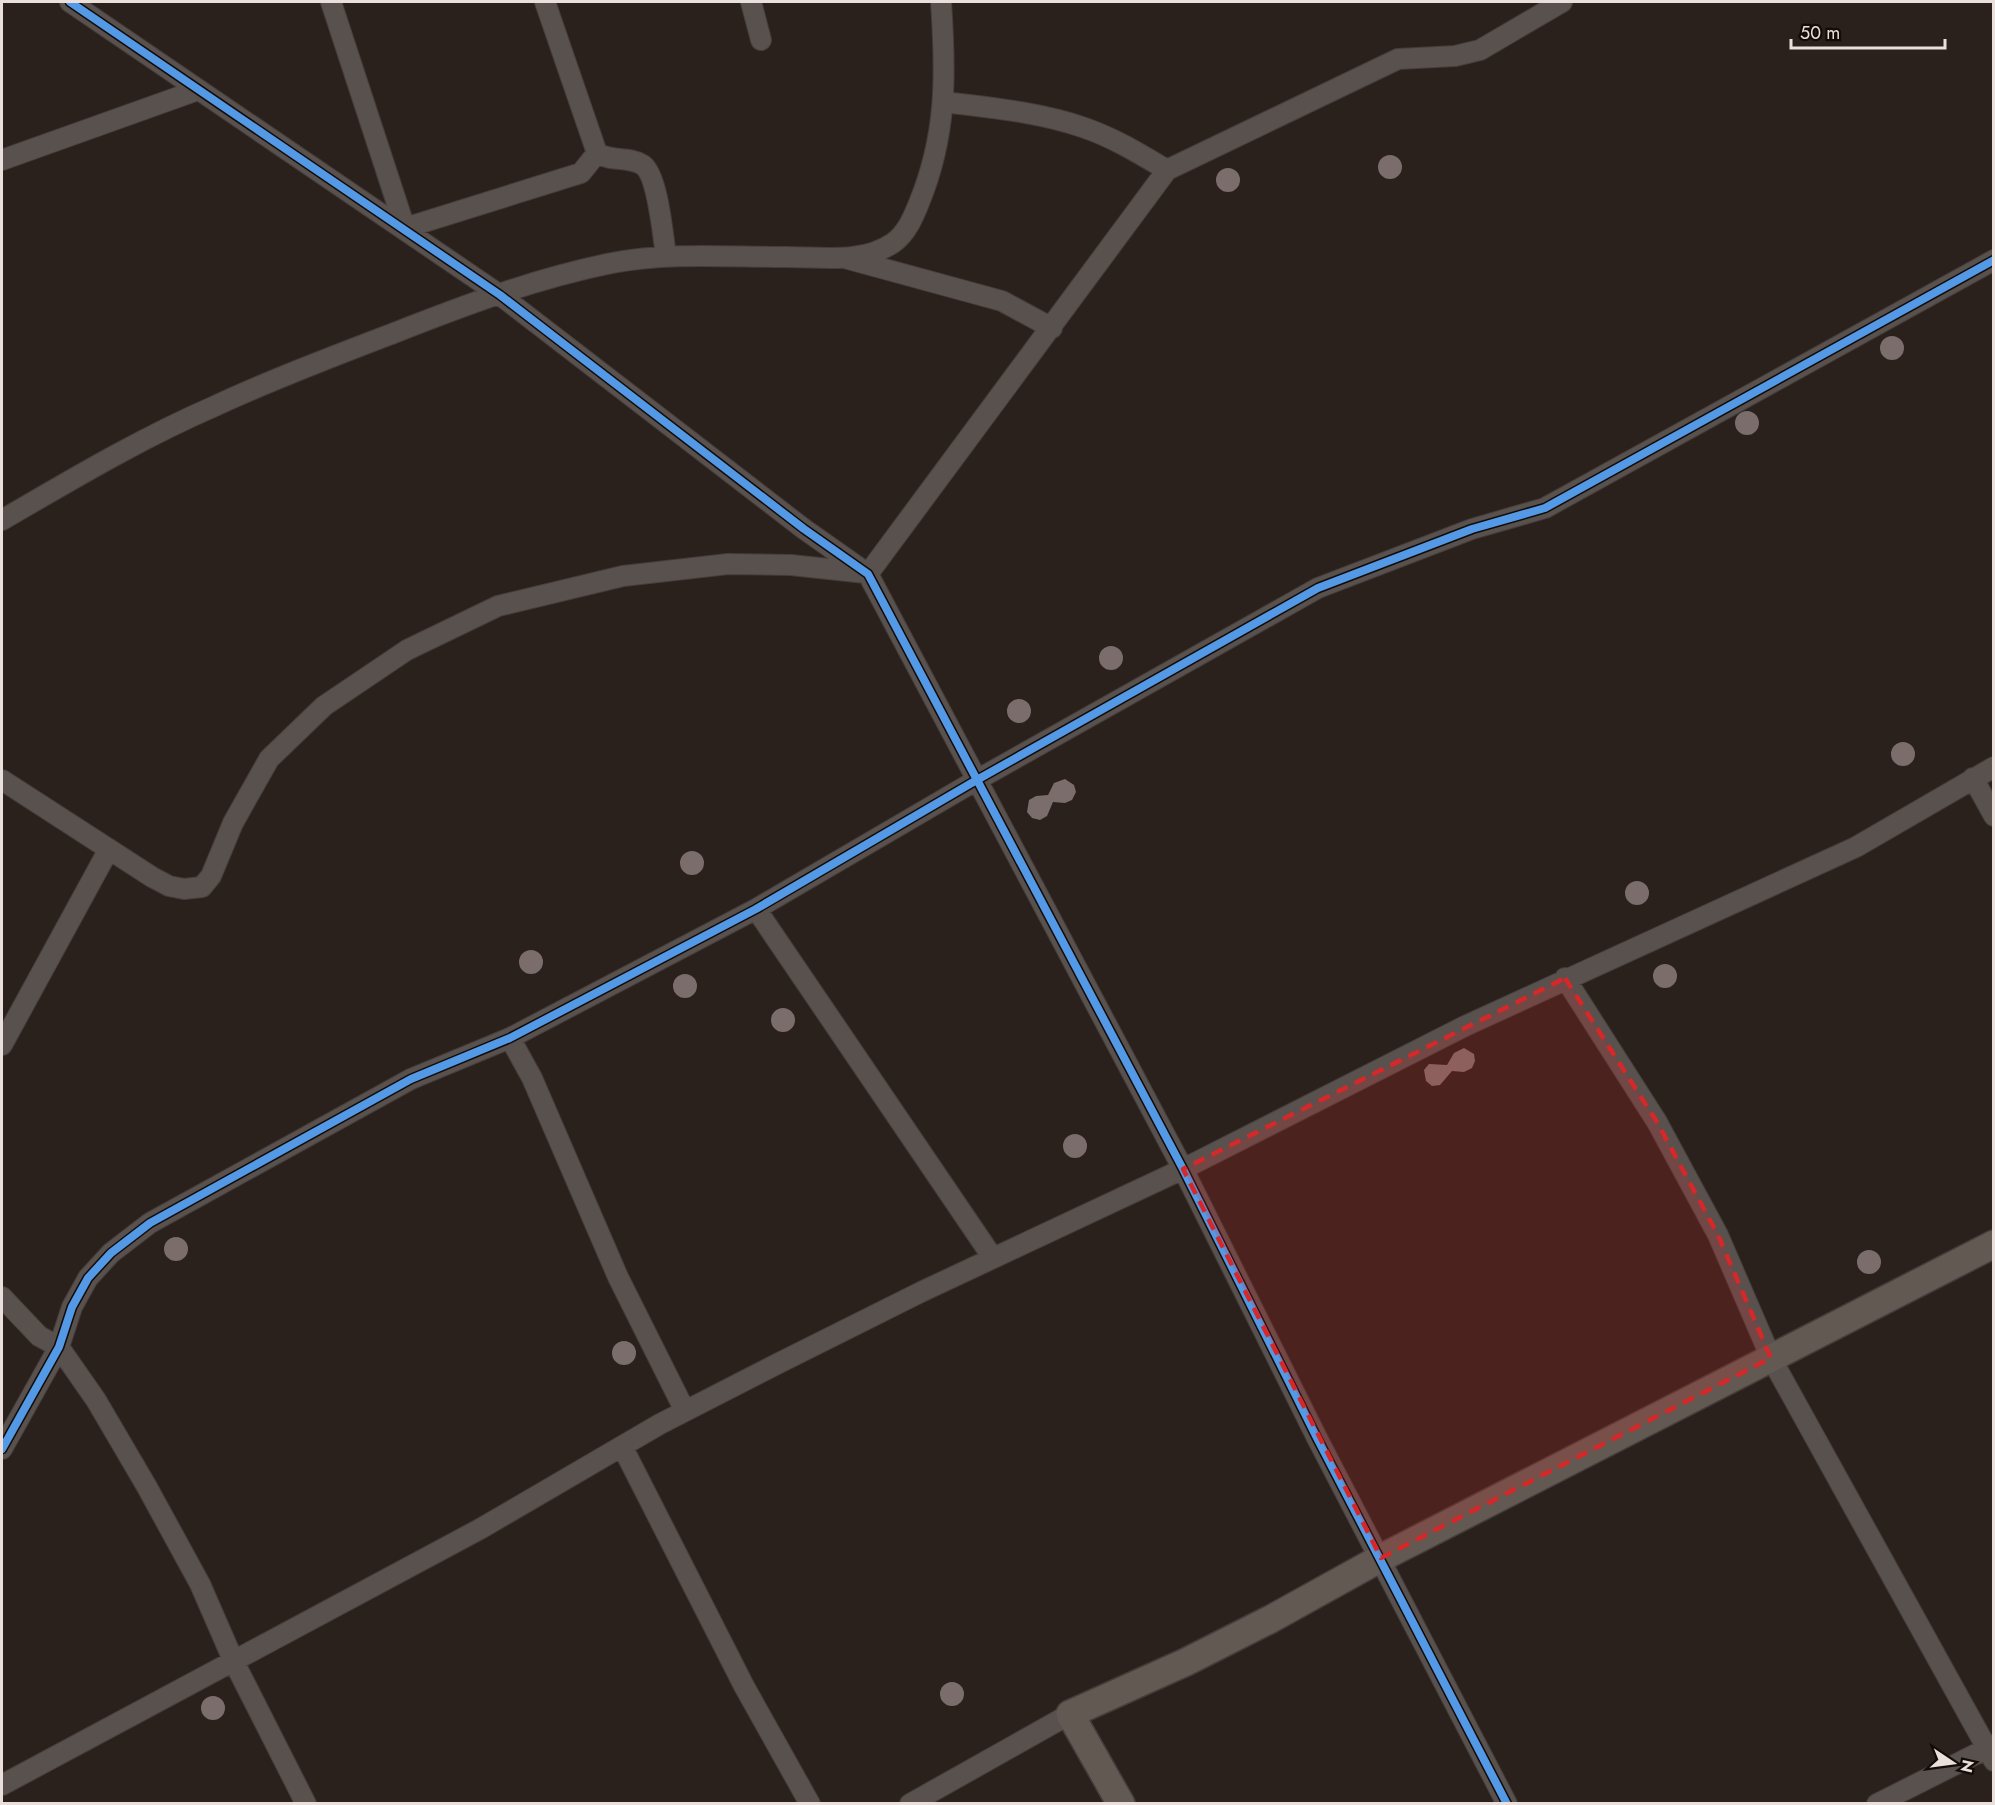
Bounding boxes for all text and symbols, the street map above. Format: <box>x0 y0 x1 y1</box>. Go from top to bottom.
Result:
scale bar <box>1791 12 1946 50</box>
text: 50 m <box>1800 20 1840 46</box>
north arrow <box>1923 1733 1983 1793</box>
text: N <box>1954 1757 1980 1775</box>

